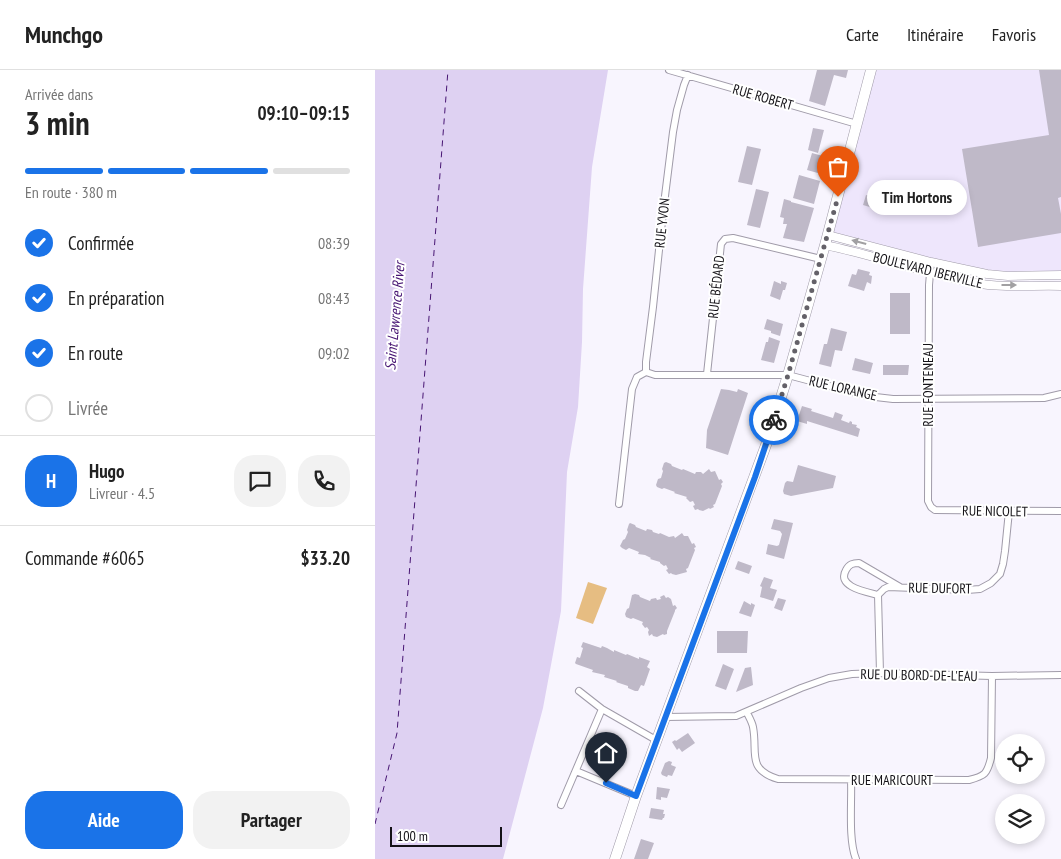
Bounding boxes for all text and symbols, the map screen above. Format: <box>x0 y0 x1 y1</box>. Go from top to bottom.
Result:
text: Munchgo <box>25 19 103 50</box>
text: Carte <box>846 23 879 46</box>
text: Itinéraire <box>907 23 964 46</box>
text: Favoris <box>992 23 1036 46</box>
street label: RUE ROBERT <box>731 80 796 114</box>
text: Arrivée dans <box>25 84 93 104</box>
text: 09:10–09:15 <box>257 101 350 125</box>
text: 3 min <box>25 102 90 144</box>
pin <box>817 146 859 197</box>
icon: bag <box>824 153 852 181</box>
callout: Tim Hortons <box>868 180 968 214</box>
text: En route · 380 m <box>25 182 117 202</box>
text: Tim Hortons <box>882 187 952 207</box>
street label: RUE YVON <box>650 197 674 249</box>
icon: check <box>25 229 53 257</box>
text: Confirmée <box>68 231 134 255</box>
text: 08:39 <box>318 233 350 253</box>
one-way arrow <box>851 238 866 246</box>
street label: BOULEVARD IBERVILLE <box>871 248 985 292</box>
street label: RUE BÉDARD <box>704 255 728 319</box>
water label: Saint Lawrence River <box>380 259 409 371</box>
one-way arrow <box>1001 281 1017 289</box>
icon: check <box>25 284 53 312</box>
text: En préparation <box>68 286 164 310</box>
text: 08:43 <box>318 288 350 308</box>
icon: check <box>25 339 53 367</box>
text: En route <box>68 341 123 365</box>
text: 09:02 <box>318 343 350 363</box>
street label: RUE FONTENEAU <box>919 343 937 427</box>
street label: RUE LORANGE <box>807 371 879 405</box>
courier <box>749 395 799 445</box>
text: Livrée <box>68 396 108 420</box>
icon: bike <box>760 406 788 434</box>
button: chat <box>234 455 286 507</box>
button: phone <box>298 455 350 507</box>
text: Hugo <box>89 459 124 483</box>
text: H <box>46 469 56 493</box>
text: Livreur · 4.5 <box>89 483 155 503</box>
street label: RUE NICOLET <box>962 501 1029 521</box>
text: Commande #6065 <box>25 546 145 570</box>
text: $33.20 <box>301 546 350 570</box>
street label: RUE DUFORT <box>908 578 973 598</box>
street label: RUE DU BORD-DE-L'EAU <box>860 665 978 685</box>
pin <box>585 732 627 783</box>
map controls <box>995 734 1045 844</box>
button: locate <box>995 734 1045 784</box>
icon: home <box>592 739 620 767</box>
street label: RUE MARICOURT <box>851 771 934 789</box>
button: Aide <box>25 791 183 849</box>
button: Partager <box>193 791 350 849</box>
button: layers <box>995 794 1045 844</box>
scale bar <box>390 824 503 847</box>
text: 100 m <box>397 827 428 845</box>

